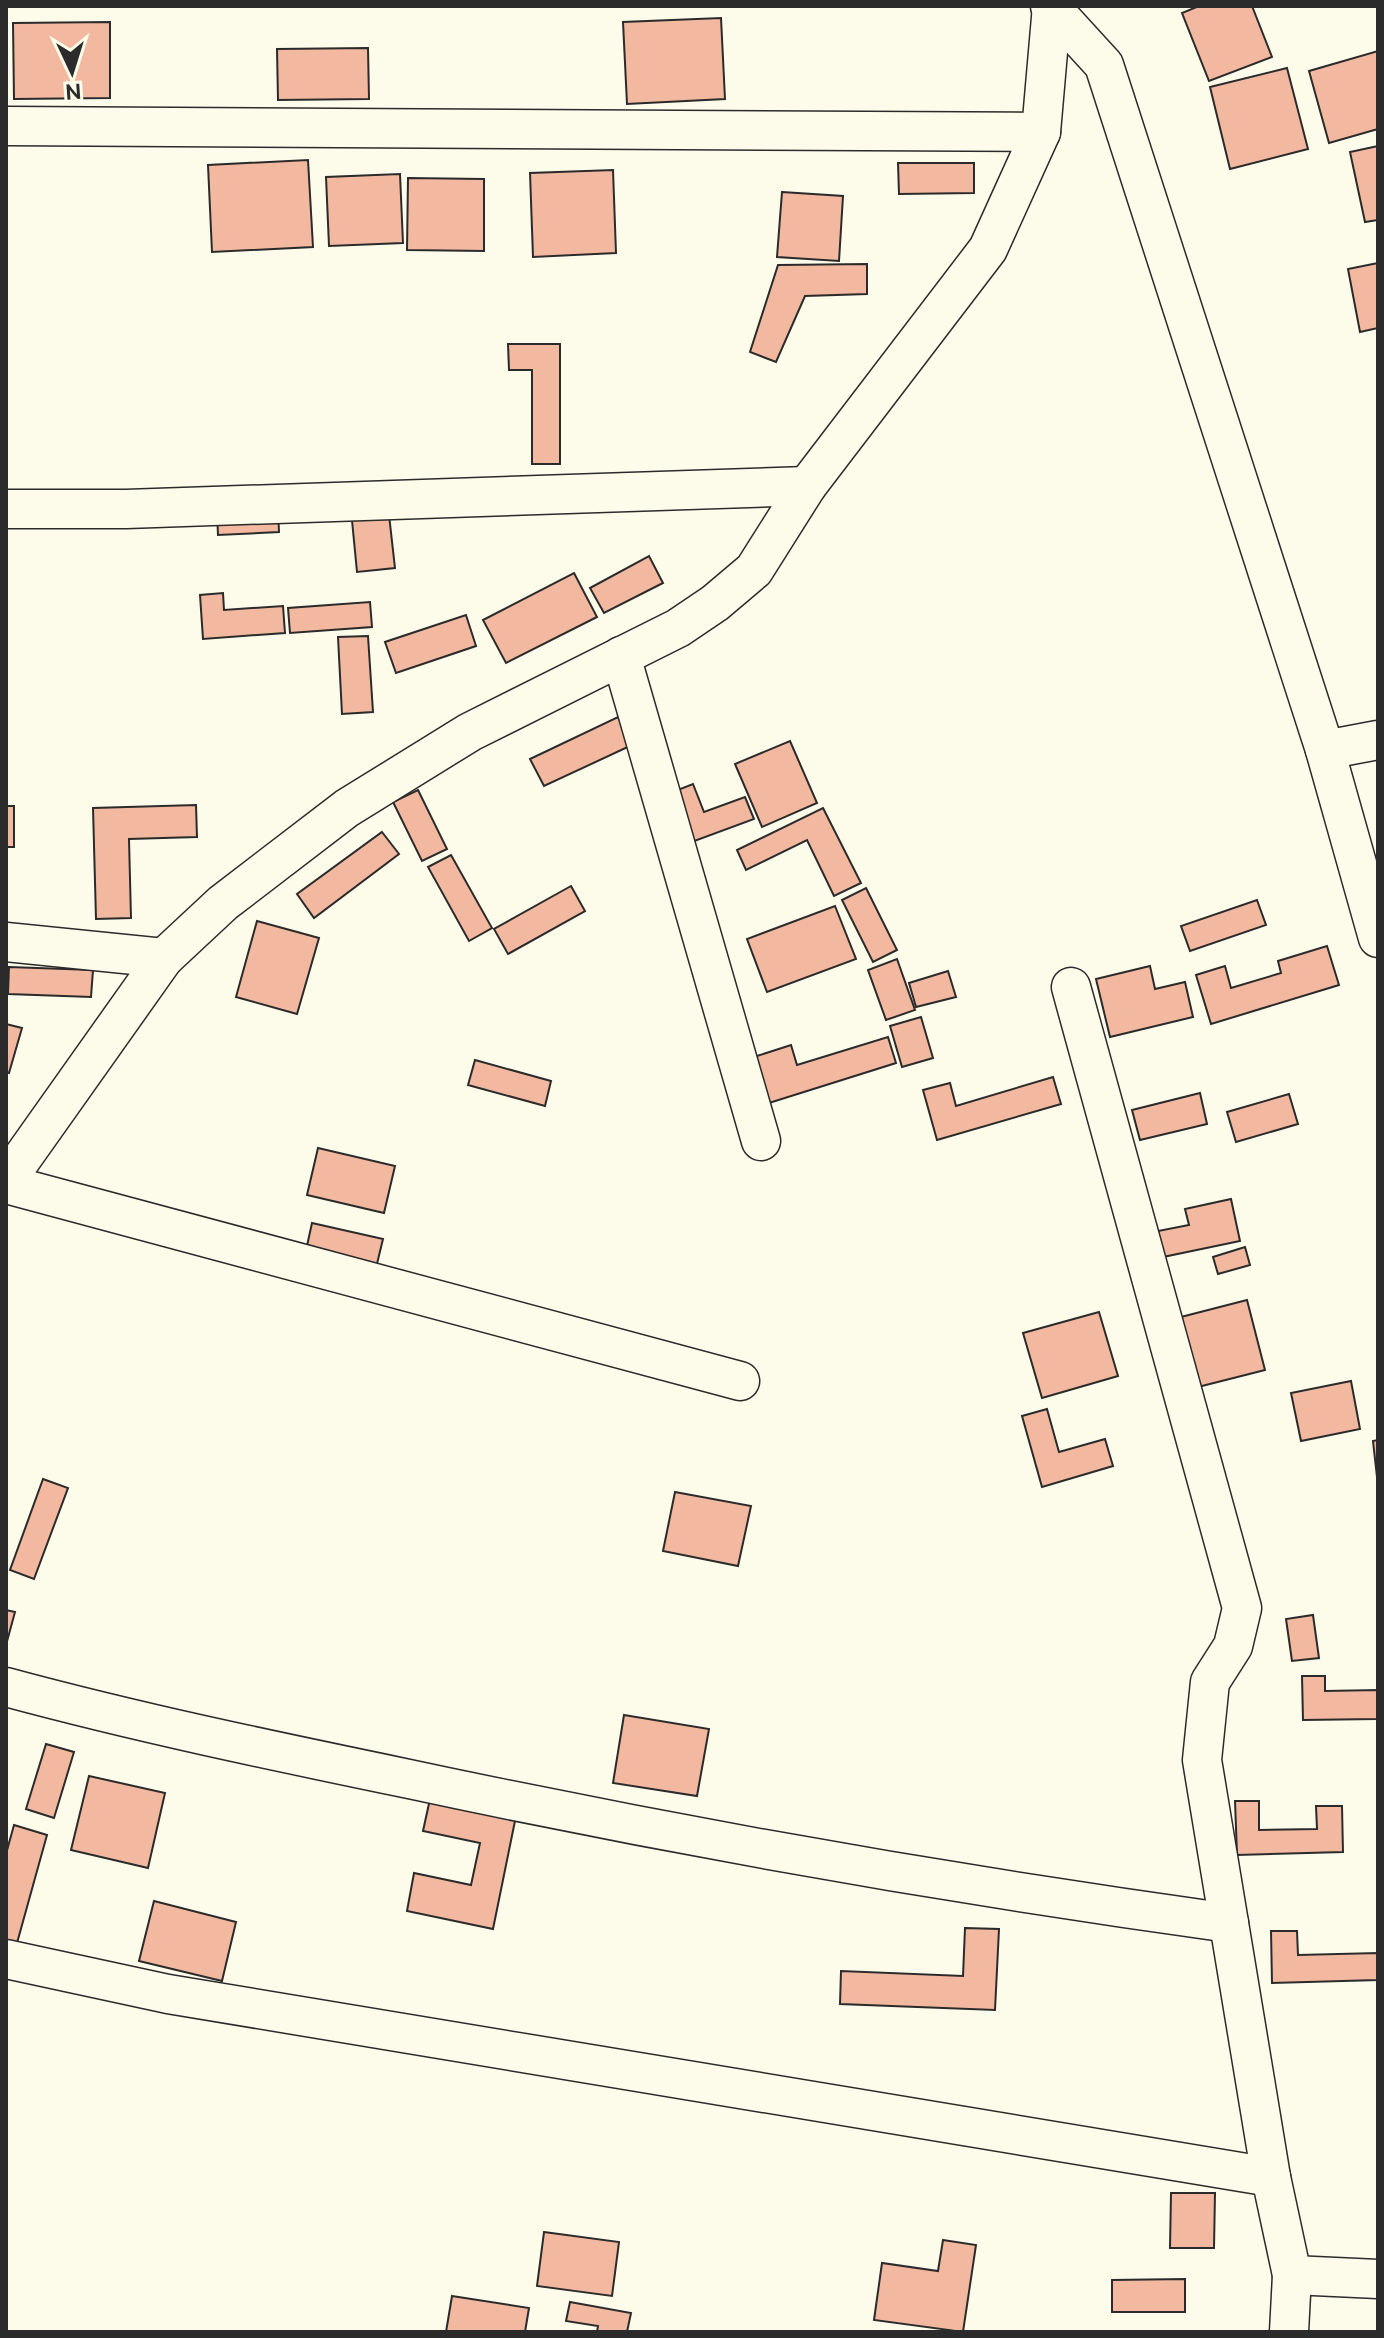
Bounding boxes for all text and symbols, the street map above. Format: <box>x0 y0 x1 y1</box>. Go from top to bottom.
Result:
north arrow <box>32 32 112 112</box>
text: N <box>64 79 82 105</box>

